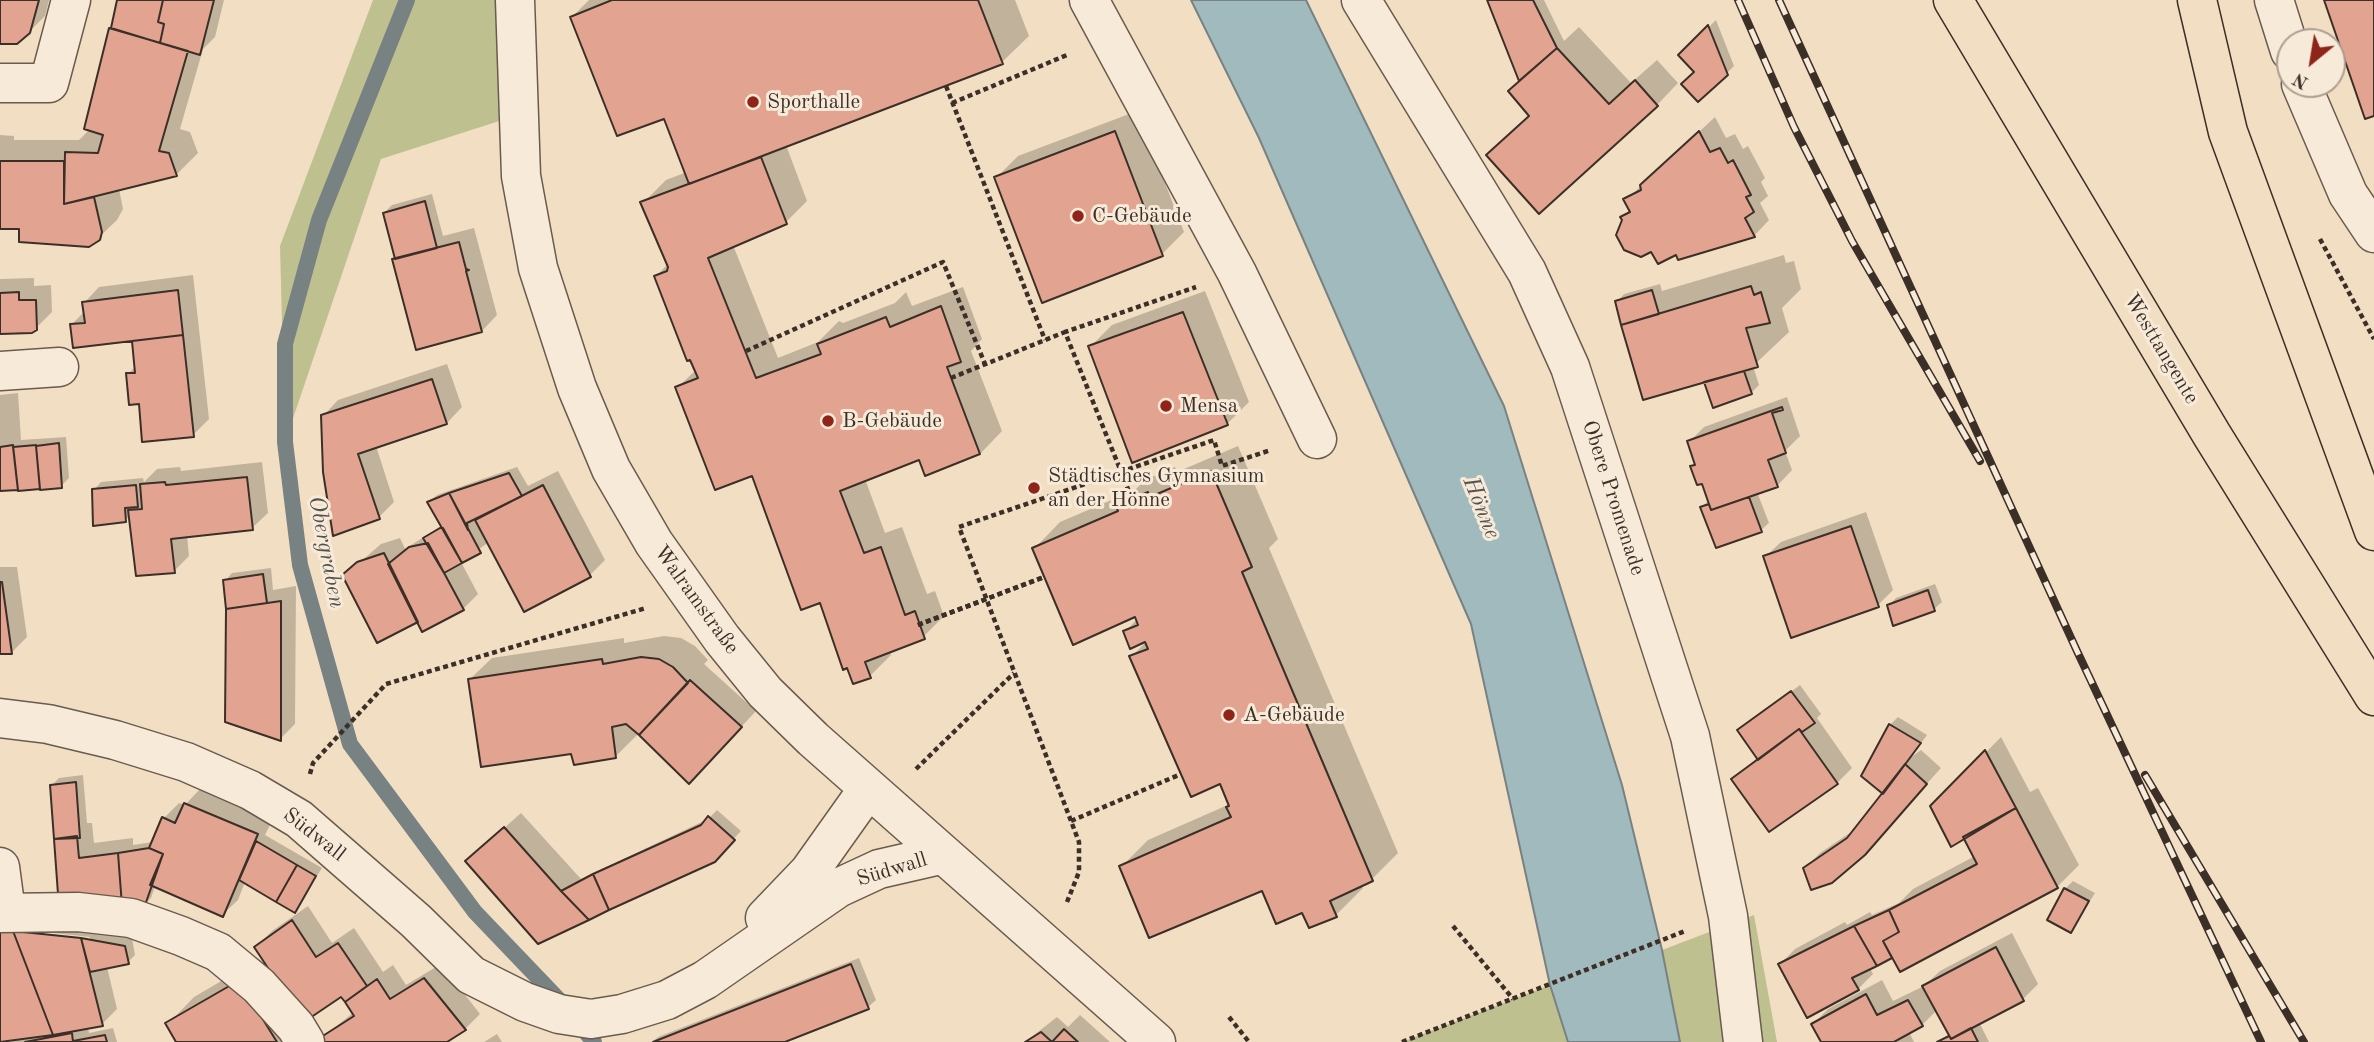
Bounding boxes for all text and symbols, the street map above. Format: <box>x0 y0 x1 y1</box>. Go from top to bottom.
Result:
north arrow <box>2276 28 2346 98</box>
text: N <box>2290 68 2312 92</box>
place label: Sporthalle <box>767 89 860 115</box>
marker: Sporthalle <box>745 94 761 110</box>
place label: C-Gebäude <box>1092 203 1192 229</box>
marker: C-Gebäude <box>1070 208 1086 224</box>
street label: Westtangente <box>2118 289 2204 409</box>
place label: Mensa <box>1180 393 1238 419</box>
marker: Mensa <box>1158 398 1174 414</box>
place label: B-Gebäude <box>842 408 942 434</box>
marker: B-Gebäude <box>820 413 836 429</box>
street label: Obere Promenade <box>1576 417 1650 579</box>
place label: Städtisches Gymnasium an der Hönne <box>1048 463 1264 513</box>
water label: Hönne <box>1456 473 1506 543</box>
marker: Städtisches Gymnasium an der Hönne <box>1026 480 1042 496</box>
water label: Obergraben <box>302 494 350 610</box>
street label: Walramstraße <box>648 541 744 659</box>
place label: A-Gebäude <box>1243 702 1345 728</box>
marker: A-Gebäude <box>1221 707 1237 723</box>
street label: Südwall <box>278 803 350 867</box>
street label: Südwall <box>854 847 930 893</box>

